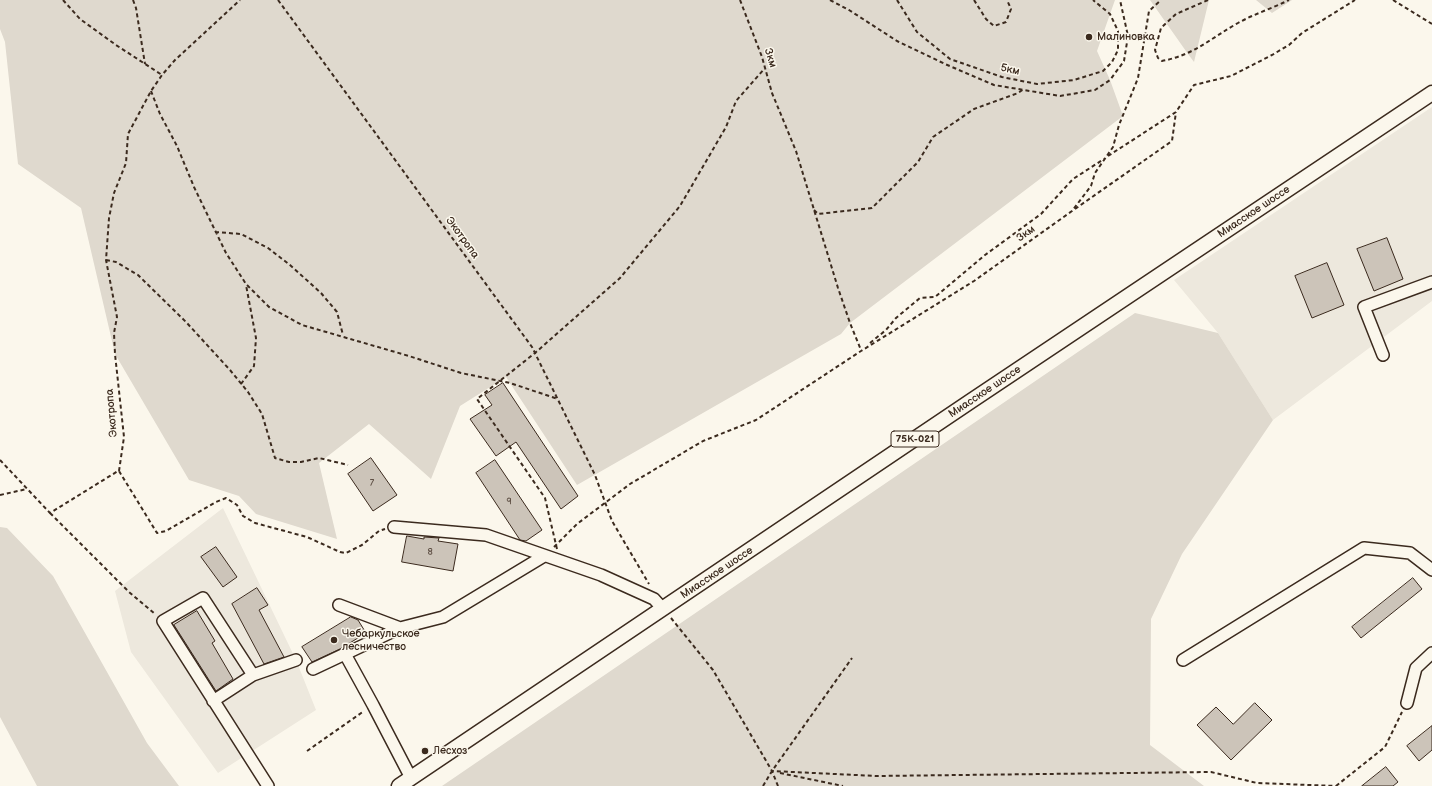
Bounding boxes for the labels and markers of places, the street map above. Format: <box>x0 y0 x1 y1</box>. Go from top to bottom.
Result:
place label: Малиновка <box>1097 30 1155 44</box>
marker: Малиновка <box>1084 32 1094 42</box>
place label: Чебаркульское лесничество <box>342 627 420 653</box>
marker: Чебаркульское лесничество <box>329 635 339 645</box>
place label: Лесхоз <box>433 744 467 758</box>
marker: Лесхоз <box>420 746 430 756</box>

